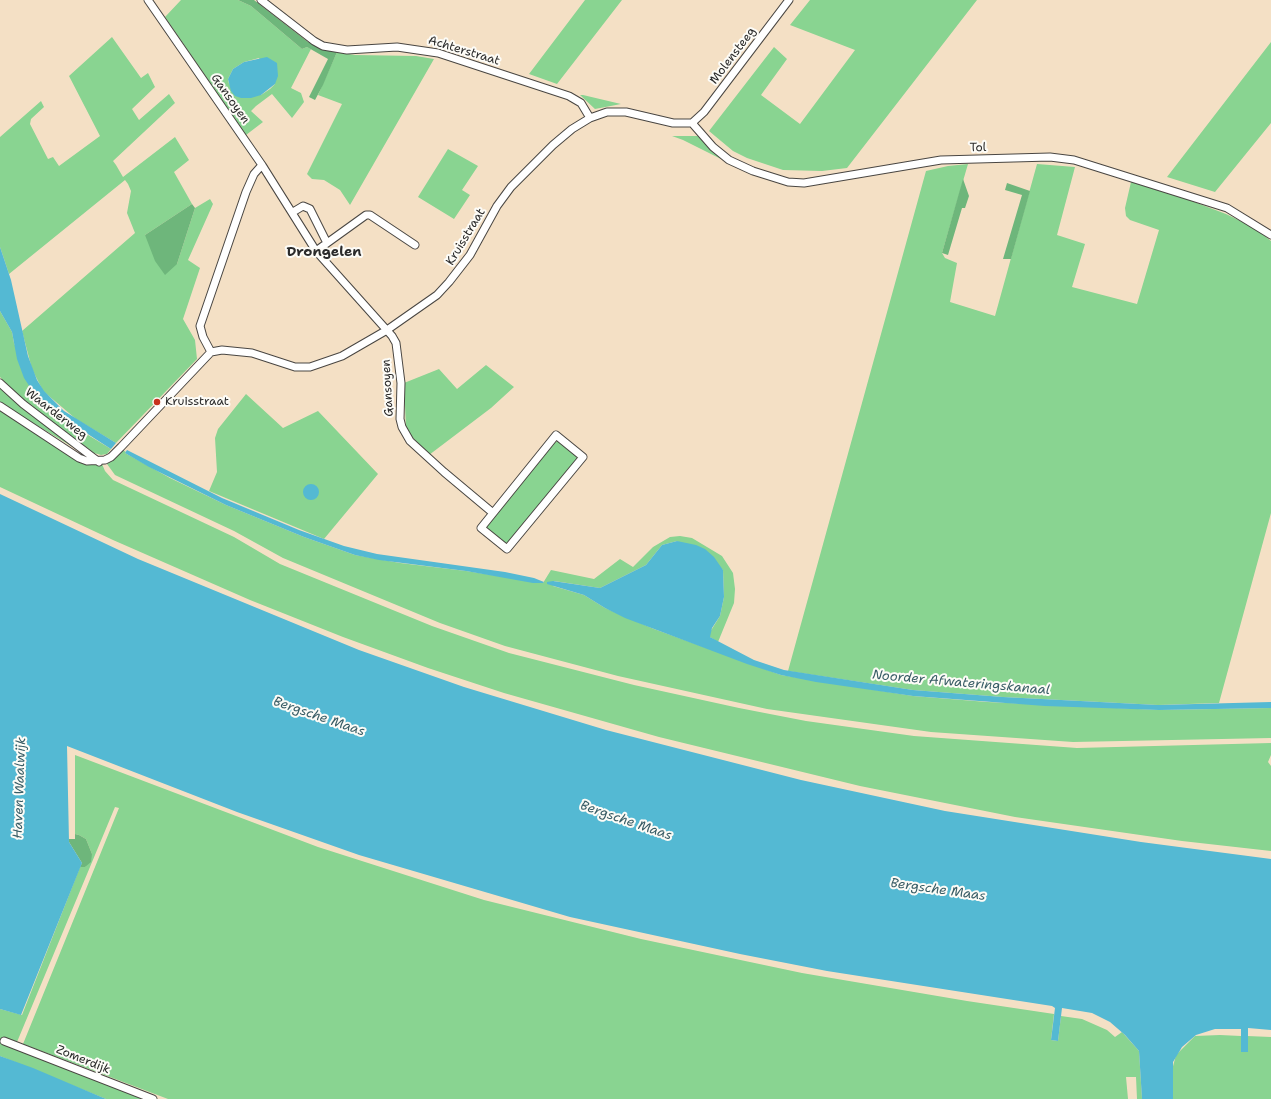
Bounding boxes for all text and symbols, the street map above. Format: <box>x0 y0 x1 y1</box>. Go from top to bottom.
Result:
street label: Molensteeg <box>707 25 759 87</box>
street label: Achterstraat <box>426 33 502 69</box>
street label: Gansoyen <box>208 71 252 127</box>
street label: Tol <box>969 141 987 155</box>
street label: Kruisstraat <box>443 206 489 268</box>
district label: Drongelen <box>286 244 362 260</box>
street label: Gansoyen <box>379 359 397 417</box>
street label: Waarderweg <box>22 385 90 443</box>
place label: Kruisstraat <box>165 395 229 409</box>
marker: Kruisstraat <box>152 397 162 407</box>
water label: Noorder Afwateringskanaal <box>872 667 1050 699</box>
water label: Bergsche Maas <box>271 694 367 740</box>
water label: Haven Waalwijk <box>10 737 30 839</box>
water label: Bergsche Maas <box>578 798 674 844</box>
water label: Bergsche Maas <box>889 876 987 904</box>
street label: Zomerdijk <box>54 1043 112 1077</box>

